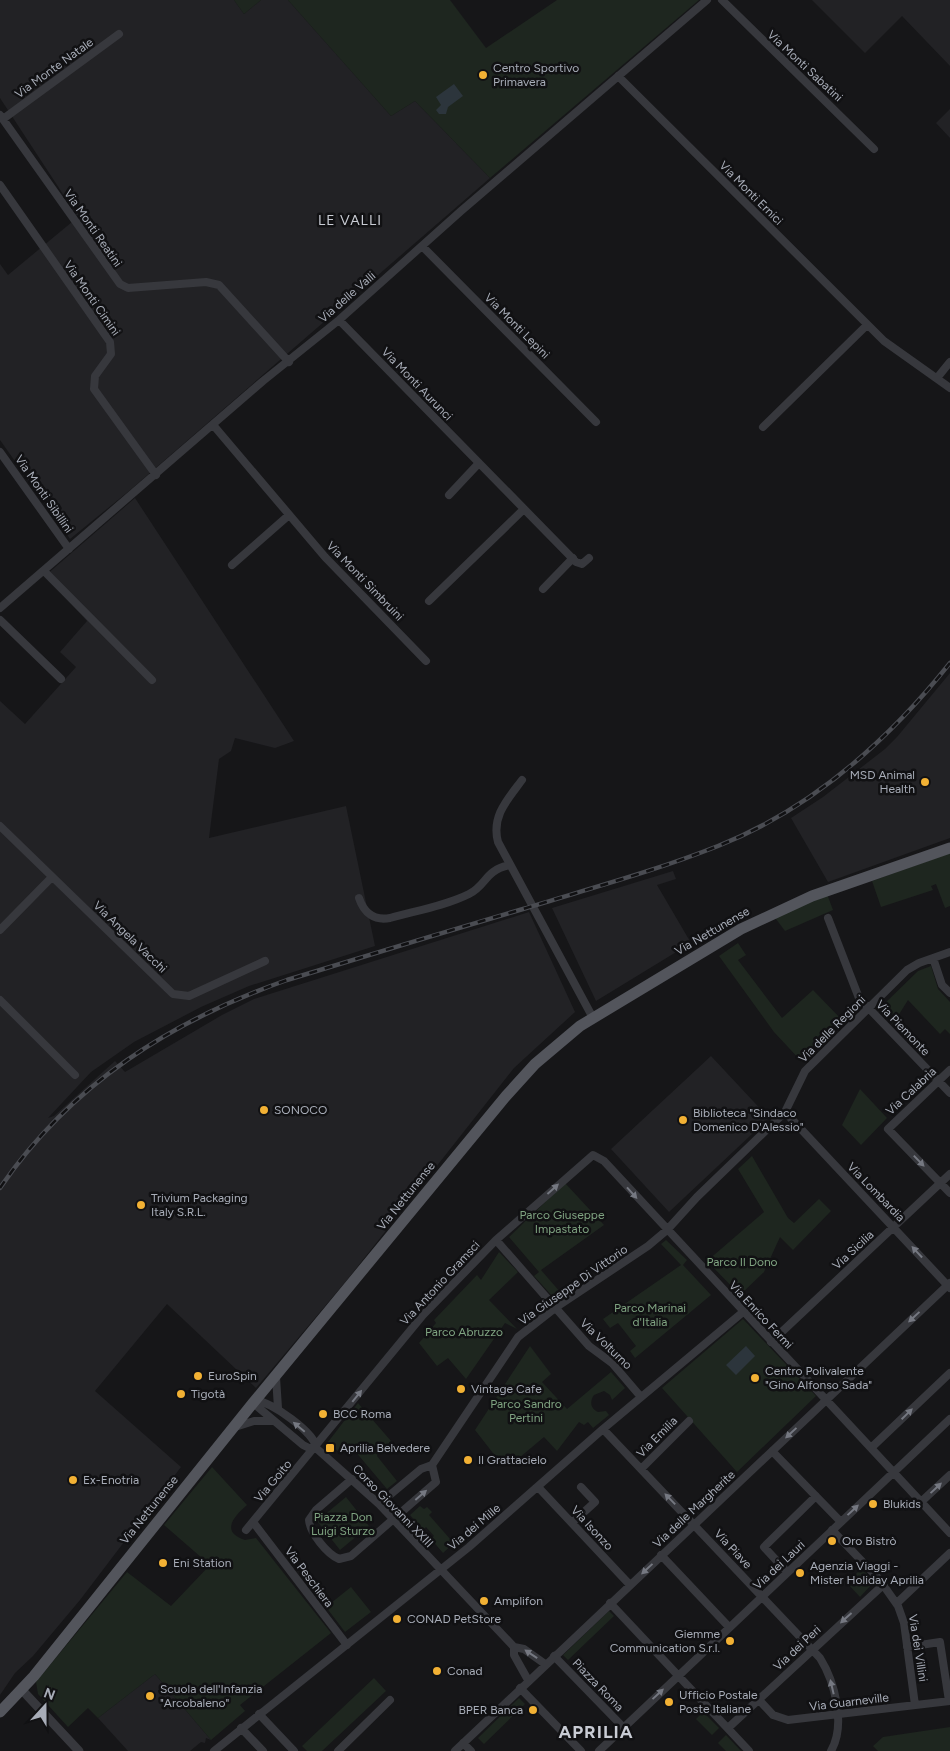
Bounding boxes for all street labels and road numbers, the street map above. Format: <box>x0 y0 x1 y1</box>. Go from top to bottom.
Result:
street label: Via Monti Sabatini <box>764 28 846 104</box>
street label: Via Monte Natale <box>12 35 96 101</box>
street label: Via Monti Ernici <box>716 158 786 228</box>
street label: Via Monti Reatini <box>61 187 125 269</box>
street label: Via Monti Cimini <box>61 258 123 338</box>
street label: Via delle Valli <box>316 269 378 325</box>
street label: Via Monti Lepini <box>481 290 553 362</box>
street label: Via Monti Aurunci <box>379 345 455 423</box>
street label: Via Monti Sibillini <box>12 452 76 536</box>
street label: Via Monti Simbruini <box>324 538 406 624</box>
street label: Via Angela Vacchi <box>90 898 170 976</box>
street label: Via Nettunense <box>672 904 752 958</box>
street label: Via delle Regioni <box>796 993 868 1065</box>
street label: Via Piemonte <box>873 997 933 1059</box>
street label: Via Calabria <box>883 1064 939 1118</box>
street label: Via Nettunense <box>374 1159 438 1233</box>
street label: Via Lombardia <box>844 1160 908 1224</box>
street label: Via Sicilia <box>830 1227 876 1273</box>
street label: Via Antonio Gramsci <box>397 1238 483 1328</box>
street label: Via Giuseppe Di Vittorio <box>516 1242 630 1328</box>
street label: Via Enrico Fermi <box>726 1278 796 1352</box>
street label: Via Volturno <box>577 1316 635 1372</box>
street label: Via Emilia <box>634 1414 680 1460</box>
street label: Via Goito <box>251 1457 295 1505</box>
street label: Corso Giovanni XXIII <box>350 1462 436 1550</box>
street label: Via delle Margherite <box>650 1467 738 1551</box>
street label: Via Nettunense <box>117 1473 181 1547</box>
street label: Via dei Mille <box>445 1501 503 1553</box>
street label: Via Isonzo <box>568 1503 616 1553</box>
street label: Via Piave <box>711 1526 755 1572</box>
street label: Via dei Lauri <box>750 1538 808 1592</box>
street label: Via Peschiera <box>282 1544 336 1610</box>
street label: Via dei Villini <box>906 1613 930 1683</box>
street label: Via dei Peri <box>770 1623 824 1673</box>
street label: Piazza Roma <box>570 1656 626 1714</box>
street label: Via Guarneville <box>808 1690 890 1714</box>

